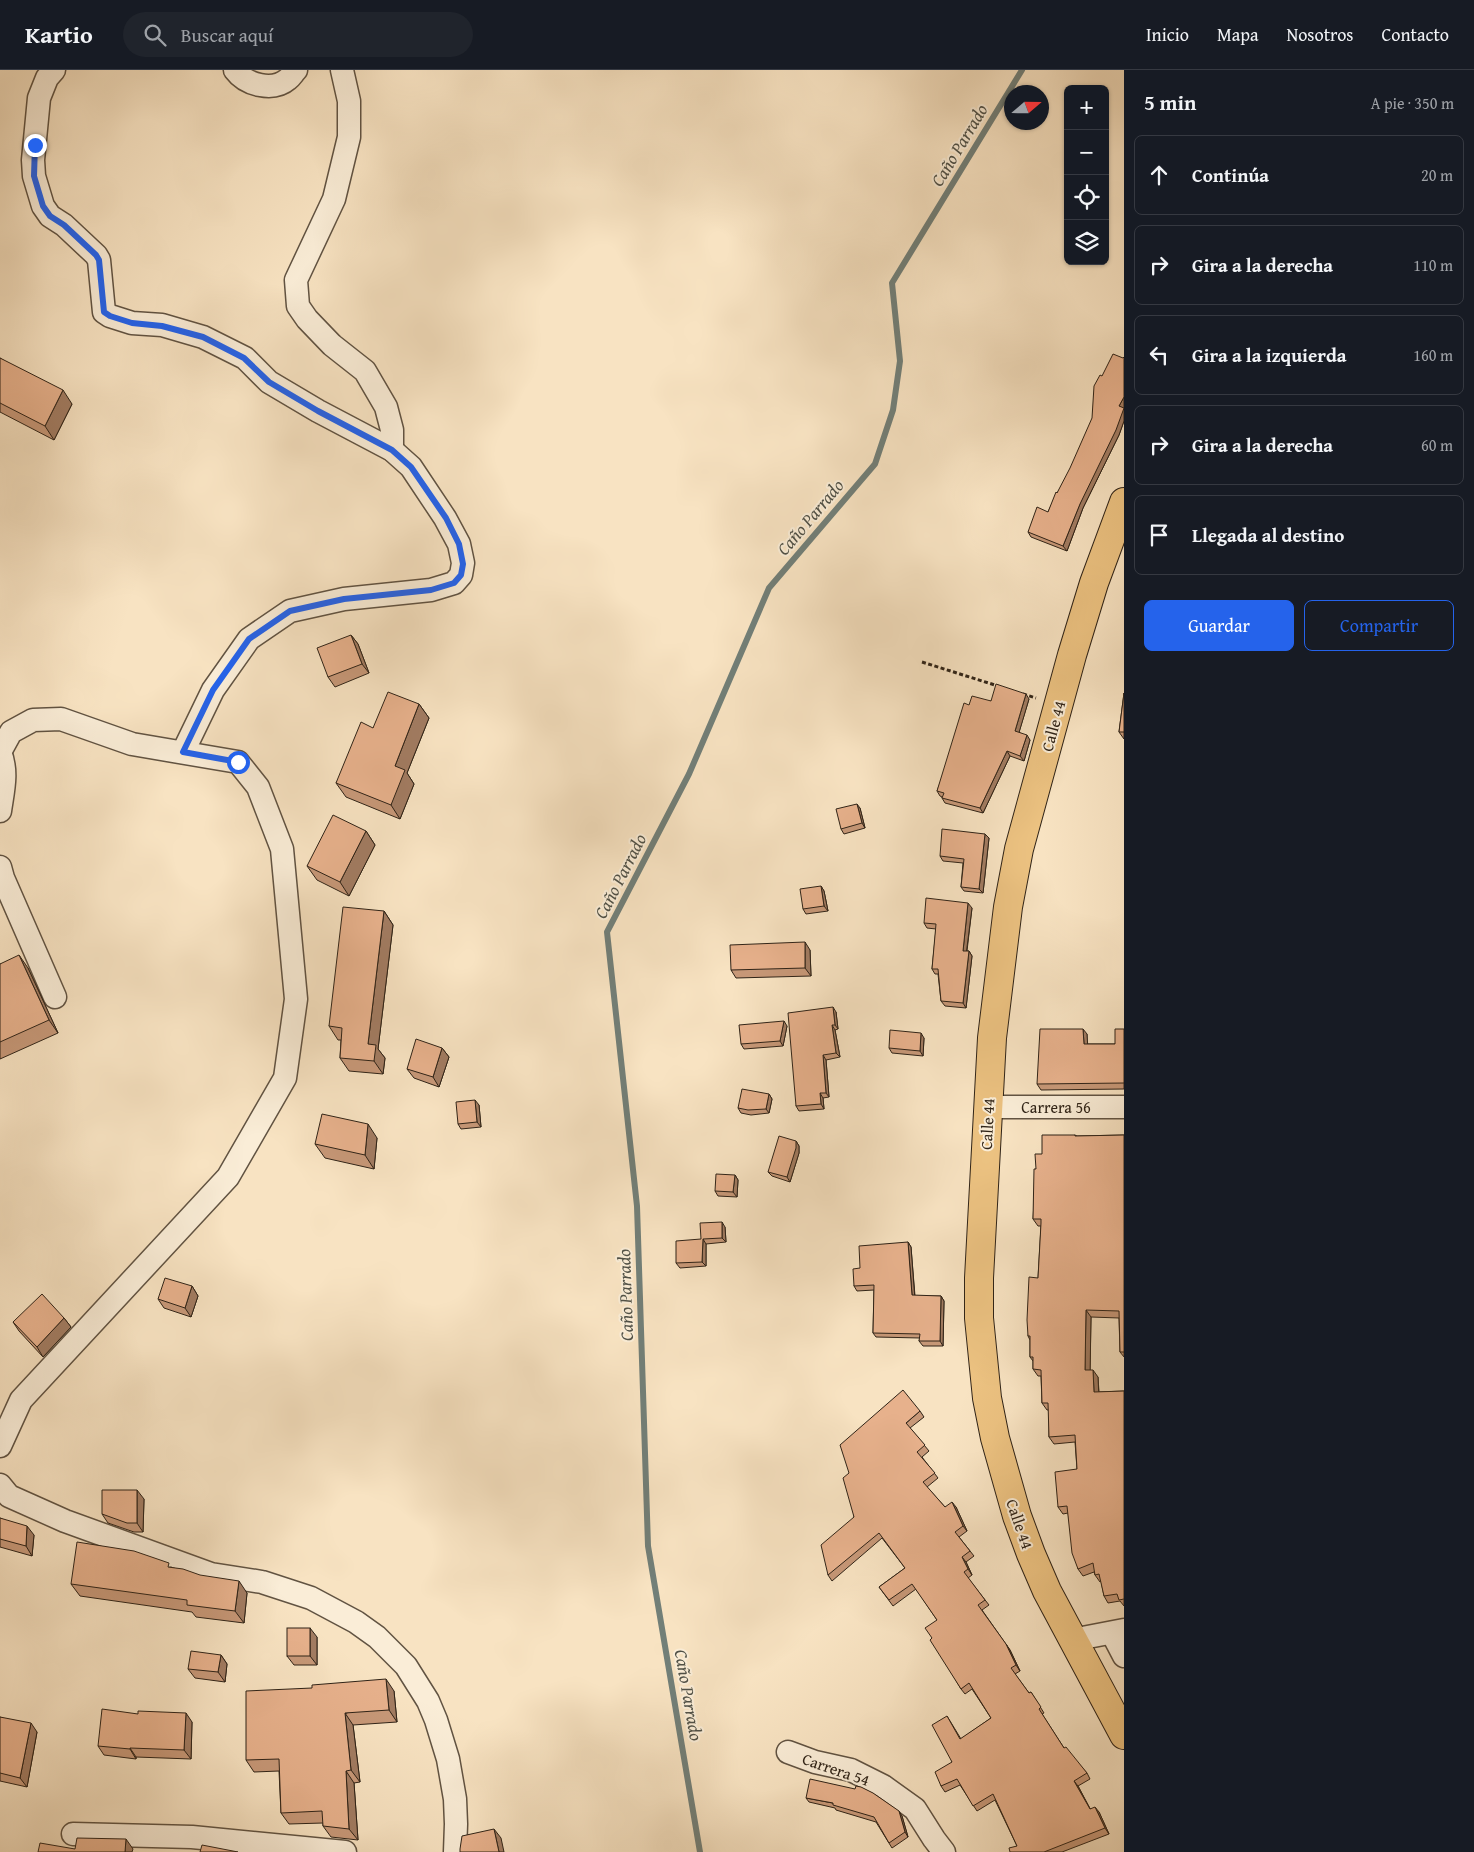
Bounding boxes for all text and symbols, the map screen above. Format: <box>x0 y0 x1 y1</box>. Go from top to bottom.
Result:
search box <box>123 12 473 57</box>
text: Kartio <box>25 17 93 52</box>
icon: search <box>141 21 169 49</box>
text: Buscar aquí <box>181 21 273 49</box>
text: Inicio <box>1146 21 1189 48</box>
text: Mapa <box>1217 21 1258 48</box>
text: Nosotros <box>1286 21 1354 48</box>
text: Contacto <box>1382 21 1449 48</box>
north arrow <box>1004 85 1049 130</box>
map controls <box>1064 85 1109 265</box>
button: + <box>1064 85 1109 130</box>
text: 5 min <box>1144 87 1196 118</box>
text: A pie · 350 m <box>1371 91 1454 115</box>
water label: Caño Parrado <box>924 98 994 191</box>
button: − <box>1064 130 1109 175</box>
route end <box>24 134 47 157</box>
icon: ahead <box>1145 161 1173 189</box>
text: Continúa <box>1192 161 1269 189</box>
text: 20 m <box>1421 163 1453 187</box>
button: locate <box>1064 175 1109 220</box>
button: layers <box>1064 220 1109 265</box>
icon: right <box>1145 251 1173 279</box>
text: Gira a la derecha <box>1192 251 1333 279</box>
text: 110 m <box>1413 253 1453 277</box>
icon: left <box>1145 341 1173 369</box>
text: Gira a la izquierda <box>1192 341 1347 369</box>
text: 160 m <box>1413 343 1453 367</box>
icon: right <box>1145 431 1173 459</box>
text: Gira a la derecha <box>1192 431 1333 459</box>
text: 60 m <box>1421 433 1453 457</box>
water label: Caño Parrado <box>770 473 850 561</box>
icon: arrive <box>1145 521 1173 549</box>
text: Llegada al destino <box>1192 521 1344 549</box>
button: Guardar <box>1144 600 1294 651</box>
button: Compartir <box>1304 600 1454 651</box>
street label: Calle 44 <box>1035 698 1071 754</box>
route start <box>227 751 250 774</box>
water label: Caño Parrado <box>587 829 653 923</box>
street label: Carrera 56 <box>1021 1095 1091 1119</box>
street label: Calle 44 <box>974 1097 1000 1150</box>
water label: Caño Parrado <box>610 1248 640 1342</box>
street label: Calle 44 <box>1000 1496 1040 1553</box>
water label: Caño Parrado <box>668 1647 710 1743</box>
street label: Carrera 54 <box>799 1746 873 1792</box>

